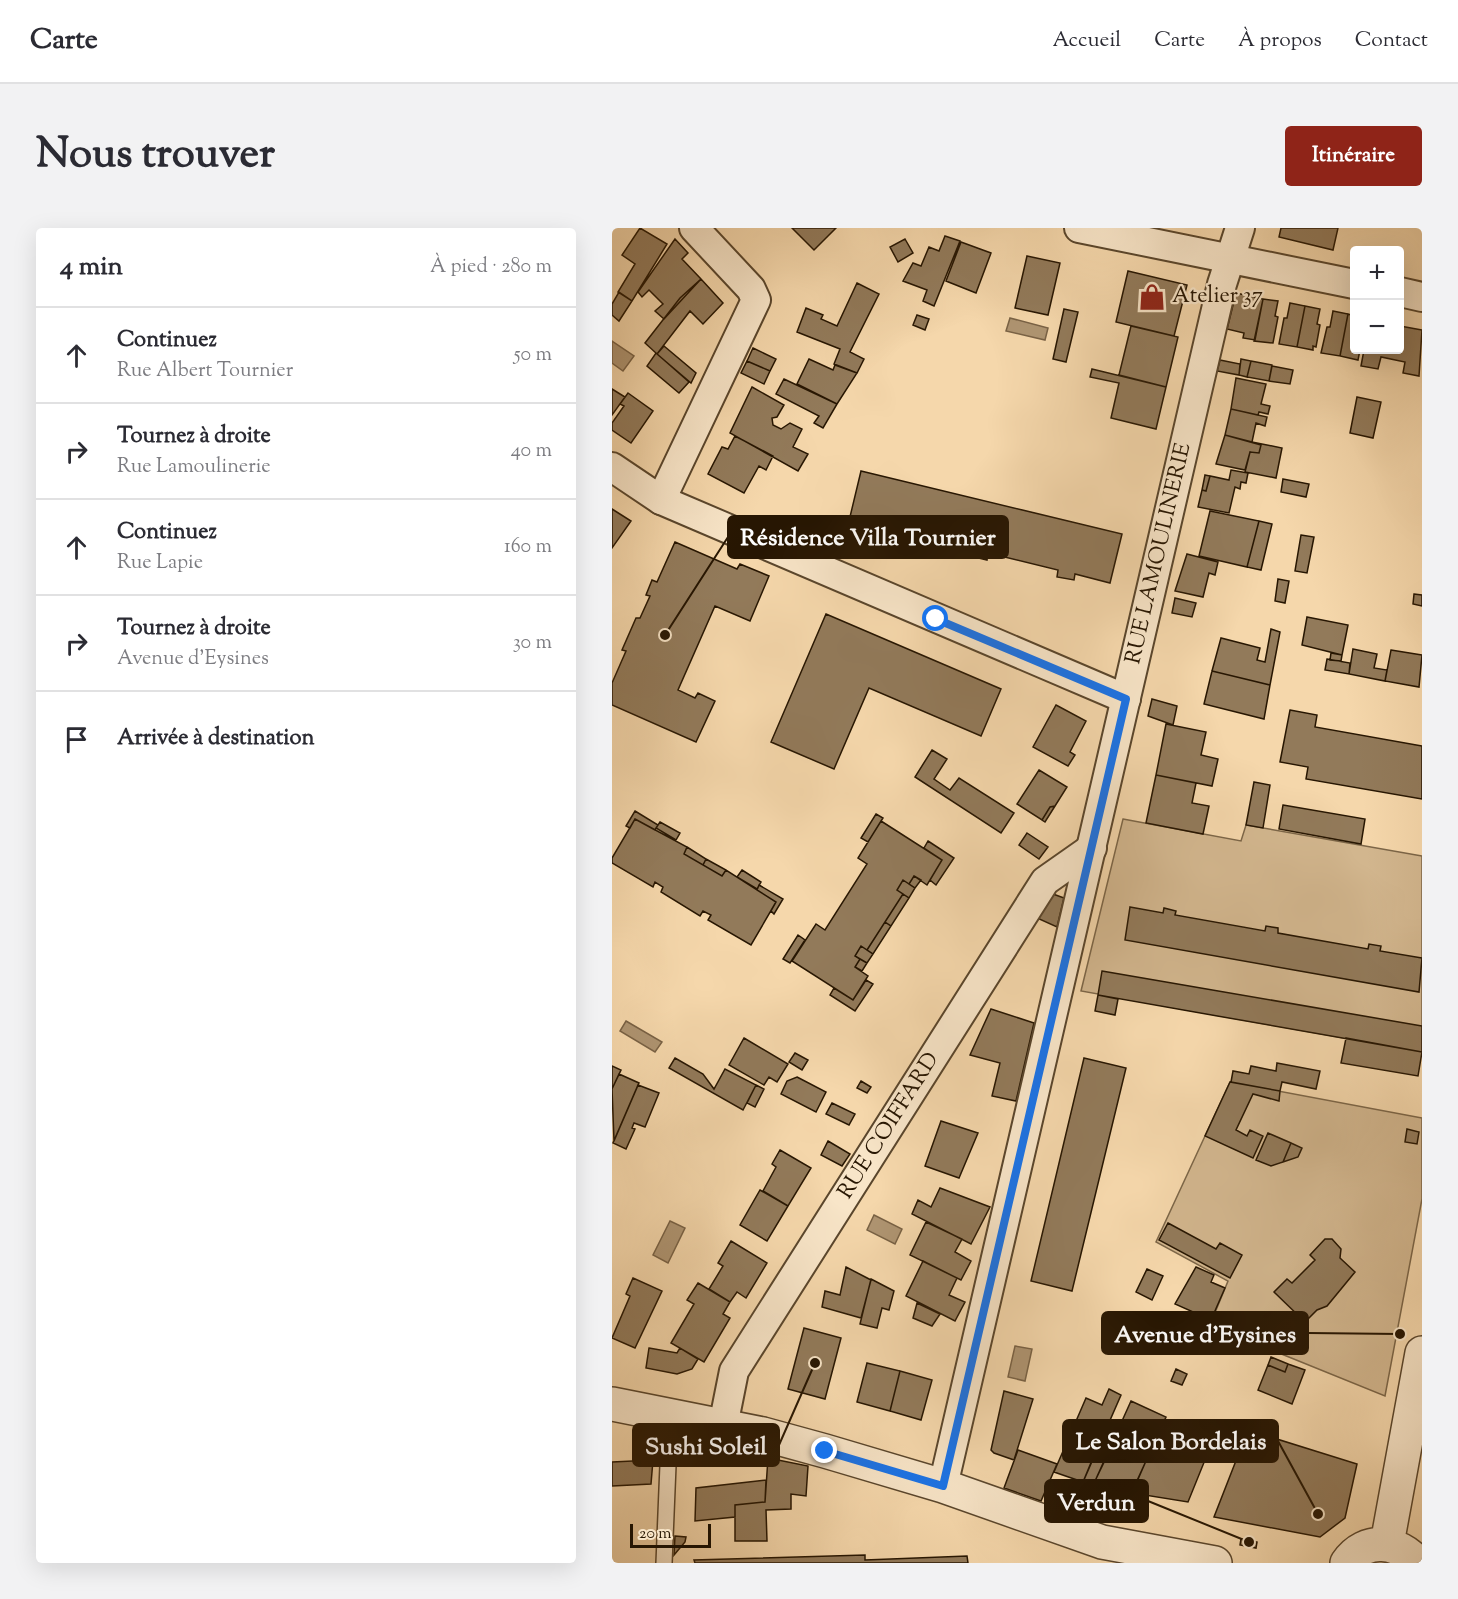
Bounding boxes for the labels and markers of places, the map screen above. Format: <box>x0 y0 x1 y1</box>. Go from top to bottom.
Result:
place label: Atelier 37 <box>1172 281 1263 313</box>
shop icon: Atelier 37 <box>1137 282 1167 312</box>
callout: Résidence Villa Tournier <box>728 516 1008 558</box>
callout: Avenue d'Eysines <box>1102 1312 1308 1354</box>
callout: Le Salon Bordelais <box>1063 1420 1278 1462</box>
callout: Sushi Soleil <box>633 1424 779 1466</box>
callout: Verdun <box>1045 1480 1148 1522</box>

